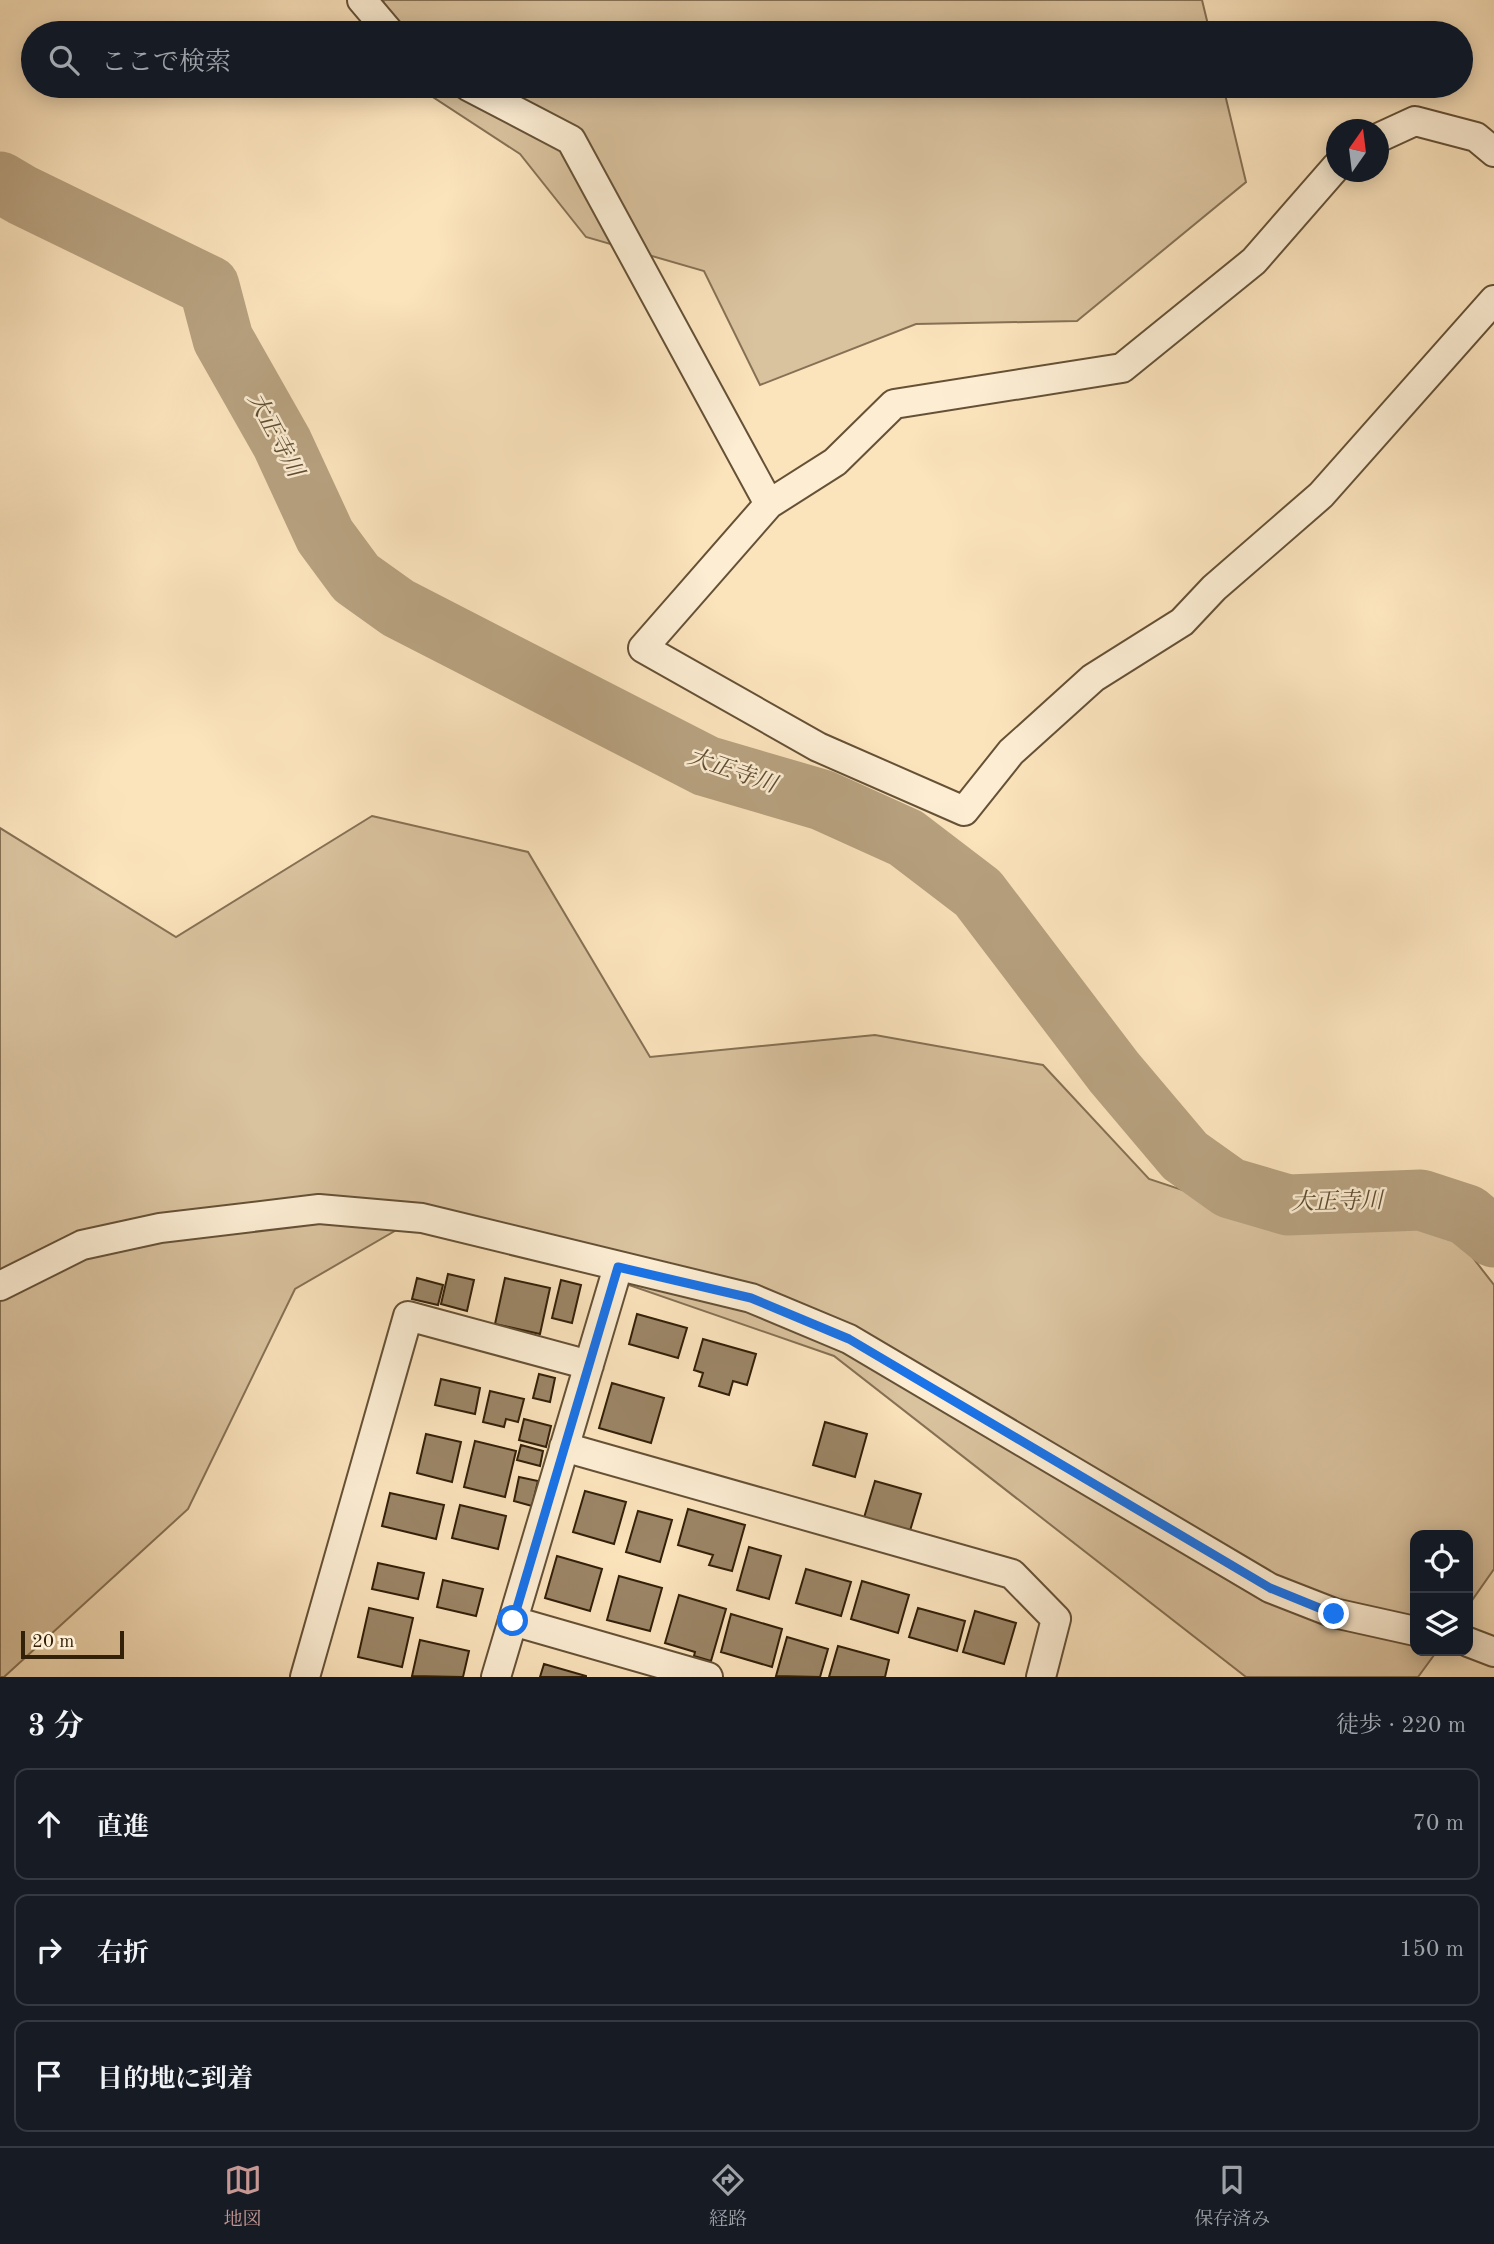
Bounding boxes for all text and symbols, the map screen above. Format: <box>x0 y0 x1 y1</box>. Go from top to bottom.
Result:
search box <box>21 21 1473 98</box>
icon: search <box>45 41 83 79</box>
text: ここで検索 <box>101 50 231 76</box>
north arrow <box>1326 119 1389 182</box>
water label: 大正寺川 <box>243 388 310 484</box>
water label: 大正寺川 <box>685 743 783 798</box>
water label: 大正寺川 <box>1291 1188 1386 1214</box>
map controls <box>1410 1530 1473 1656</box>
button: locate <box>1410 1530 1473 1593</box>
button: layers <box>1410 1593 1473 1656</box>
route end <box>1318 1598 1349 1629</box>
route start <box>497 1605 528 1636</box>
scale bar <box>21 1628 124 1660</box>
text: 20 m <box>32 1633 74 1652</box>
text: 3 分 <box>28 1712 84 1742</box>
text: 徒歩 · 220 m <box>1336 1714 1466 1737</box>
icon: ahead <box>30 1805 68 1843</box>
text: 70 m <box>1413 1812 1464 1835</box>
text: 直進 <box>97 1815 149 1841</box>
icon: right <box>30 1931 68 1969</box>
text: 150 m <box>1399 1938 1464 1961</box>
text: 右折 <box>97 1941 149 1967</box>
icon: arrive <box>30 2057 68 2095</box>
text: 目的地に到着 <box>97 2067 253 2093</box>
tab: 地図 <box>224 2161 262 2232</box>
tab: 経路 <box>709 2161 747 2232</box>
tab: 保存済み <box>1194 2161 1270 2232</box>

